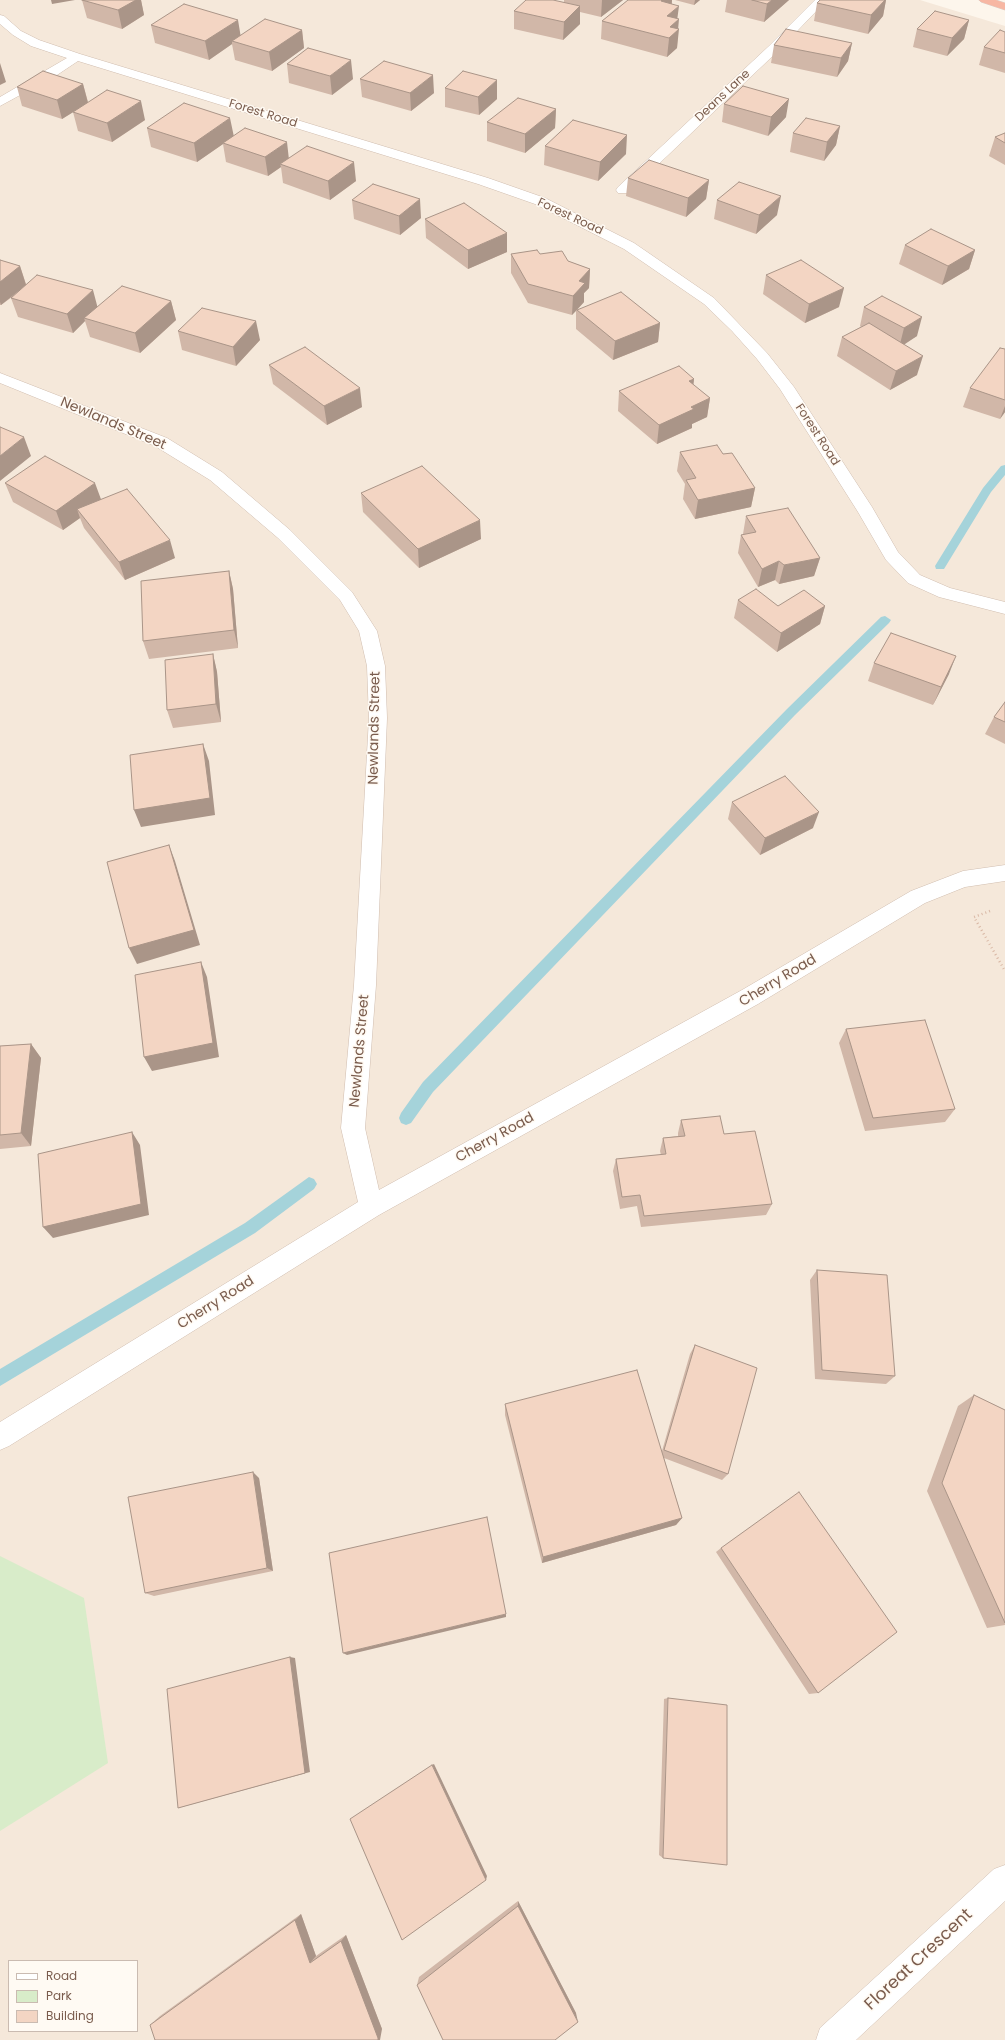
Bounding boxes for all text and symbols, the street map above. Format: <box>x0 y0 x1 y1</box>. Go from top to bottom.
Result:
street label: Deans Lane <box>693 67 753 125</box>
street label: Forest Road <box>227 97 299 131</box>
street label: Forest Road <box>535 196 605 238</box>
street label: Newlands Street <box>58 394 168 454</box>
street label: Forest Road <box>792 401 842 469</box>
street label: Newlands Street <box>366 671 384 785</box>
street label: Cherry Road <box>736 951 820 1011</box>
street label: Newlands Street <box>347 994 373 1108</box>
street label: Cherry Road <box>453 1110 537 1166</box>
street label: Cherry Road <box>175 1273 257 1333</box>
street label: Floreat Crescent <box>861 1905 977 2015</box>
legend <box>8 1960 138 2032</box>
text: Road <box>46 1967 77 1984</box>
text: Park <box>46 1987 72 2004</box>
text: Building <box>46 2007 94 2024</box>

